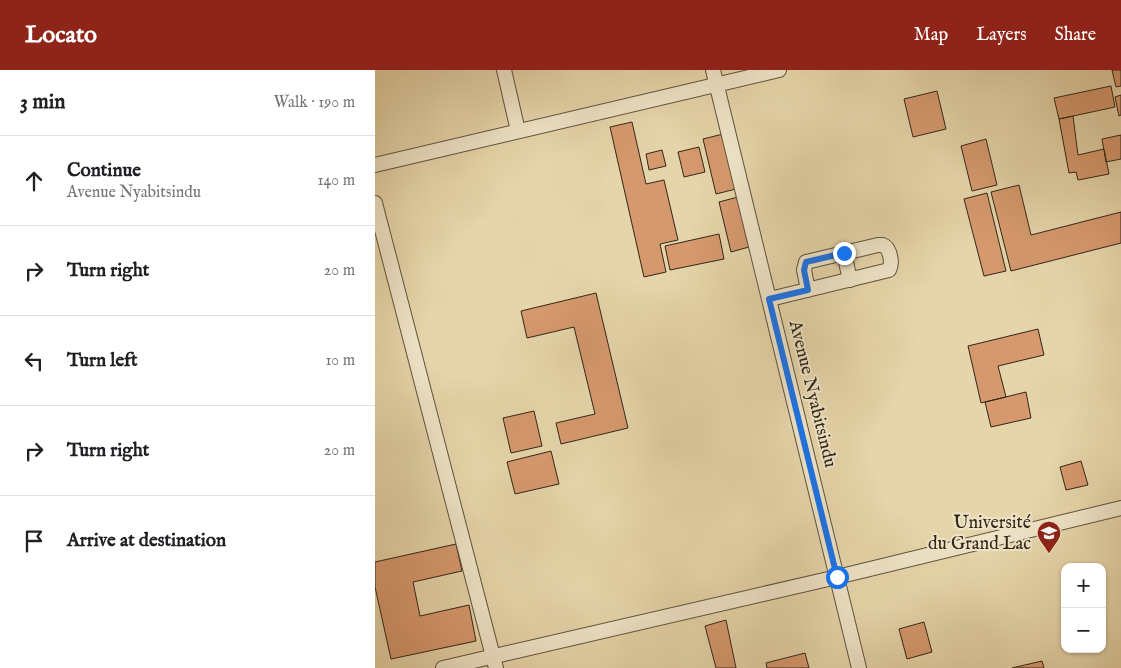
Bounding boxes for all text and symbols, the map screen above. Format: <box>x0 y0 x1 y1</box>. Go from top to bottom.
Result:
text: Locato <box>25 20 97 51</box>
text: Map <box>914 24 948 47</box>
text: Layers <box>976 24 1027 47</box>
text: Share <box>1055 24 1096 47</box>
text: 3 min <box>20 89 65 116</box>
text: Walk · 190 m <box>274 93 355 113</box>
text: Continue <box>67 159 141 183</box>
icon: ahead <box>20 167 48 195</box>
text: 140 m <box>317 171 355 191</box>
text: Avenue Nyabitsindu <box>67 183 201 203</box>
route end <box>833 242 856 265</box>
icon: right <box>20 257 48 285</box>
text: Turn right <box>67 259 149 283</box>
text: 20 m <box>324 261 355 281</box>
street label: Avenue Nyabitsindu <box>782 317 841 470</box>
icon: left <box>20 347 48 375</box>
text: Turn left <box>67 349 138 373</box>
text: 10 m <box>325 351 355 371</box>
icon: right <box>20 437 48 465</box>
text: Turn right <box>67 439 149 463</box>
text: 20 m <box>324 441 355 461</box>
place label: Université du Grand Lac <box>928 512 1031 556</box>
school or university icon: Université du Grand Lac <box>1036 520 1062 554</box>
icon: arrive <box>20 527 48 555</box>
text: Arrive at destination <box>67 529 226 553</box>
map controls <box>1061 563 1106 653</box>
button: + <box>1061 563 1106 608</box>
route start <box>826 566 849 589</box>
button: − <box>1061 608 1106 653</box>

